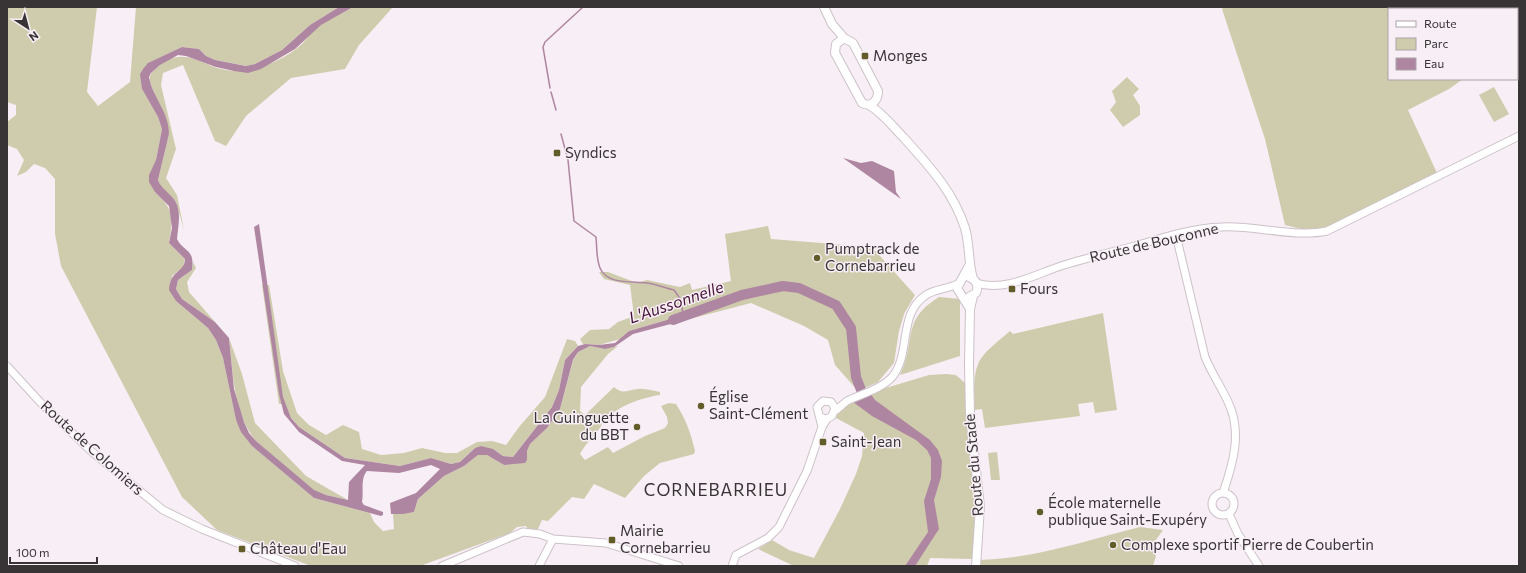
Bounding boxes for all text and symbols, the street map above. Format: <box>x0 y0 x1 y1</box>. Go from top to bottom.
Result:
north arrow <box>8 8 48 48</box>
legend <box>1388 8 1518 80</box>
text: Route <box>1424 16 1457 30</box>
text: N <box>27 29 41 44</box>
text: Parc <box>1424 36 1448 50</box>
place label: Monges <box>873 46 928 64</box>
marker: Monges <box>860 51 870 61</box>
text: Eau <box>1424 56 1444 70</box>
place label: Syndics <box>565 143 617 161</box>
marker: Syndics <box>552 148 562 158</box>
street label: Route de Bouconne <box>1088 218 1220 266</box>
place label: Pumptrack de Cornebarrieu <box>825 239 920 274</box>
marker: Pumptrack de Cornebarrieu <box>812 253 822 263</box>
water label: L'Aussonnelle <box>626 276 726 327</box>
place label: Fours <box>1020 279 1058 297</box>
marker: Fours <box>1007 284 1017 294</box>
place label: Église Saint-Clément <box>709 386 808 422</box>
street label: Route de Colomiers <box>37 396 148 498</box>
marker: Église Saint-Clément <box>696 401 706 411</box>
place label: La Guinguette du BBT <box>533 408 629 443</box>
street label: Route du Stade <box>960 413 986 517</box>
marker: La Guinguette du BBT <box>632 422 642 432</box>
place label: Saint-Jean <box>831 432 901 450</box>
marker: Saint-Jean <box>818 437 828 447</box>
district label: CORNEBARRIEU <box>644 479 788 500</box>
place label: École maternelle publique Saint-Exupéry <box>1048 492 1207 528</box>
marker: École maternelle publique Saint-Exupéry <box>1035 507 1045 517</box>
place label: Mairie Cornebarrieu <box>620 521 711 556</box>
marker: Mairie Cornebarrieu <box>607 535 617 545</box>
place label: Complexe sportif Pierre de Coubertin <box>1121 535 1374 553</box>
scale bar <box>10 539 97 565</box>
place label: Château d'Eau <box>250 539 347 557</box>
marker: Complexe sportif Pierre de Coubertin <box>1108 540 1118 550</box>
marker: Château d'Eau <box>237 544 247 554</box>
text: 100 m <box>16 545 50 559</box>

